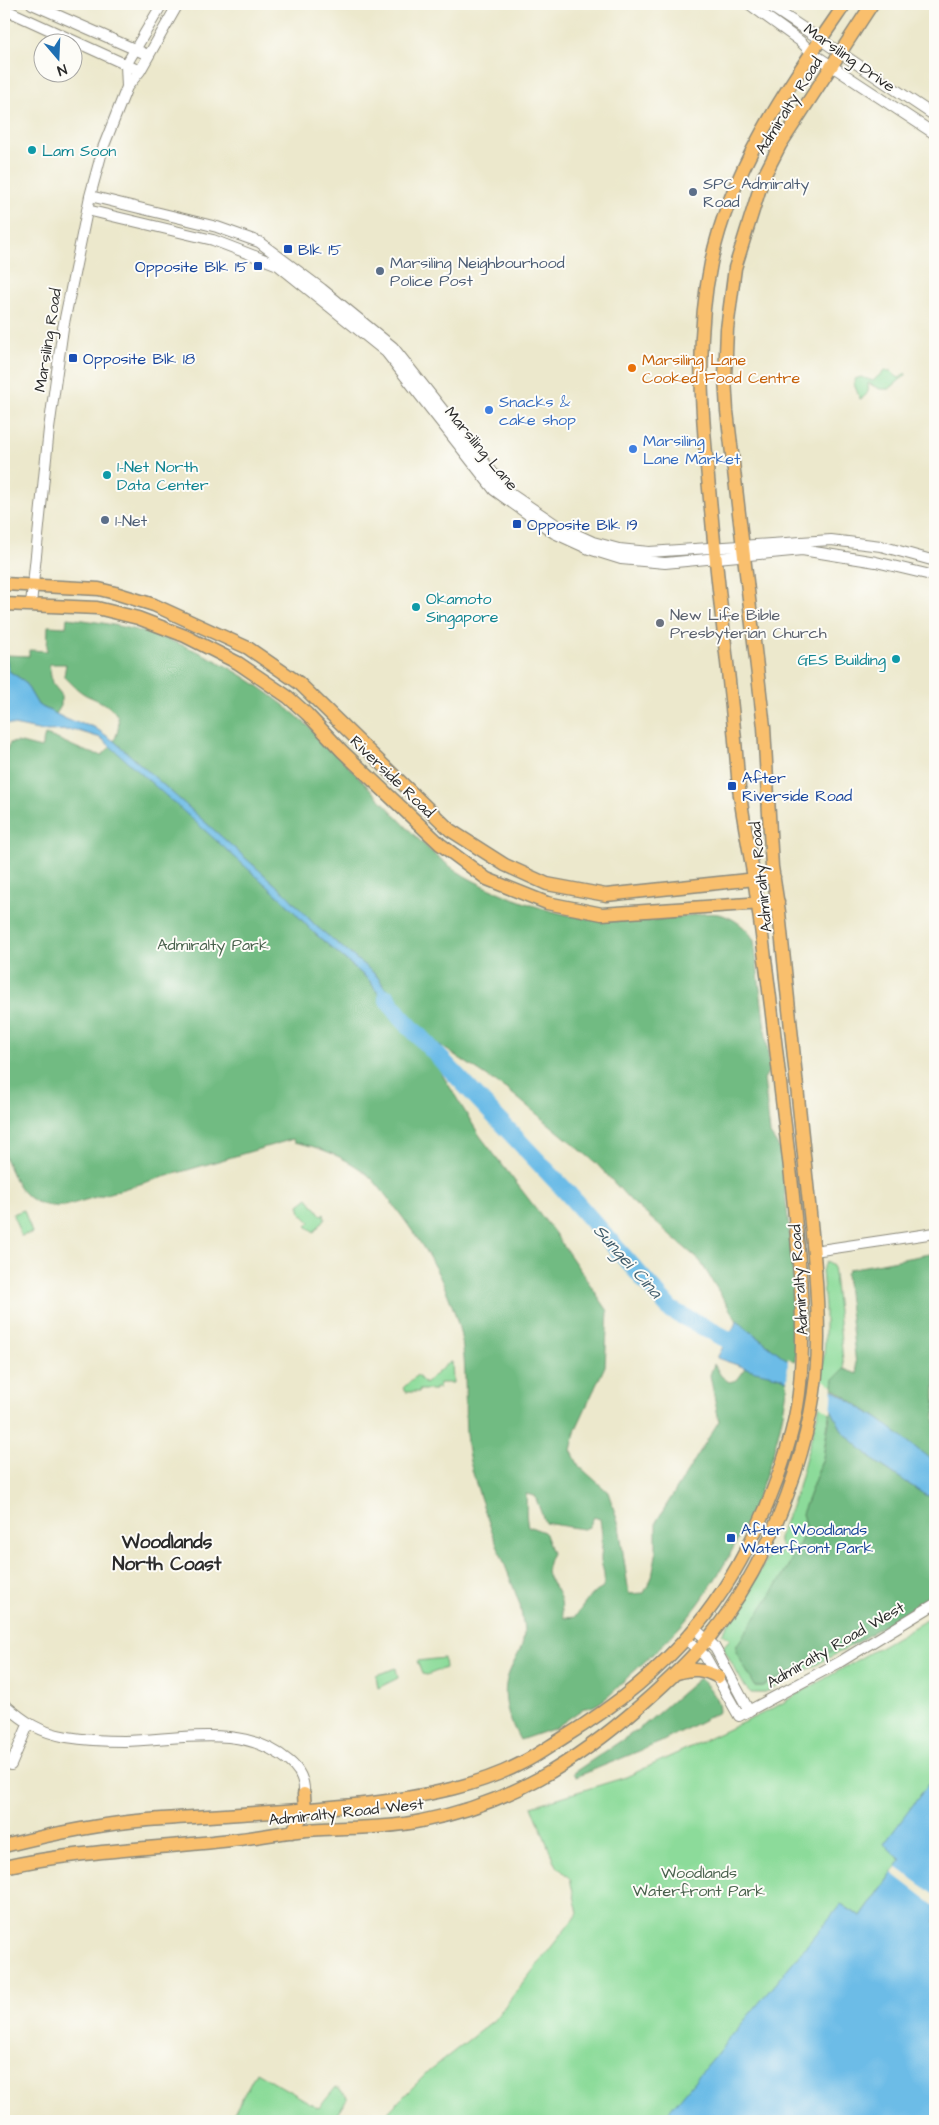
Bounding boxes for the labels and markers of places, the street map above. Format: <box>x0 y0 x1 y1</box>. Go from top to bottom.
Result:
place label: Lam Soon <box>42 140 116 162</box>
marker: Lam Soon <box>26 144 38 156</box>
place label: SPC Admiralty Road <box>703 173 810 213</box>
marker: SPC Admiralty Road <box>687 186 699 198</box>
place label: Blk 15 <box>298 239 342 261</box>
marker: Blk 15 <box>282 243 294 255</box>
place label: Marsiling Neighbourhood Police Post <box>390 252 565 292</box>
place label: Opposite Blk 15 <box>135 256 249 278</box>
marker: Opposite Blk 15 <box>252 260 264 272</box>
marker: Marsiling Neighbourhood Police Post <box>374 265 386 277</box>
place label: Opposite Blk 18 <box>83 348 195 370</box>
place label: Marsiling Lane Cooked Food Centre <box>642 349 800 389</box>
marker: Opposite Blk 18 <box>67 352 79 364</box>
marker: Marsiling Lane Cooked Food Centre <box>626 362 638 374</box>
place label: Snacks & cake shop <box>499 391 576 431</box>
marker: Snacks & cake shop <box>483 404 495 416</box>
place label: Marsiling Lane Market <box>643 430 741 470</box>
marker: Marsiling Lane Market <box>627 443 639 455</box>
place label: 1-Net North Data Center <box>117 456 209 496</box>
marker: 1-Net North Data Center <box>101 469 113 481</box>
place label: 1-Net <box>115 510 148 532</box>
marker: 1-Net <box>99 514 111 526</box>
place label: Opposite Blk 19 <box>527 514 638 536</box>
marker: Opposite Blk 19 <box>511 518 523 530</box>
place label: Okamoto Singapore <box>426 588 499 629</box>
marker: Okamoto Singapore <box>410 601 422 613</box>
place label: New Life Bible Presbyterian Church <box>670 604 827 645</box>
marker: New Life Bible Presbyterian Church <box>654 617 666 629</box>
place label: GES Building <box>797 649 886 672</box>
marker: GES Building <box>890 653 902 665</box>
place label: After Riverside Road <box>742 767 852 807</box>
marker: After Riverside Road <box>726 780 738 792</box>
place label: After Woodlands Waterfront Park <box>741 1519 874 1559</box>
marker: After Woodlands Waterfront Park <box>725 1532 737 1544</box>

